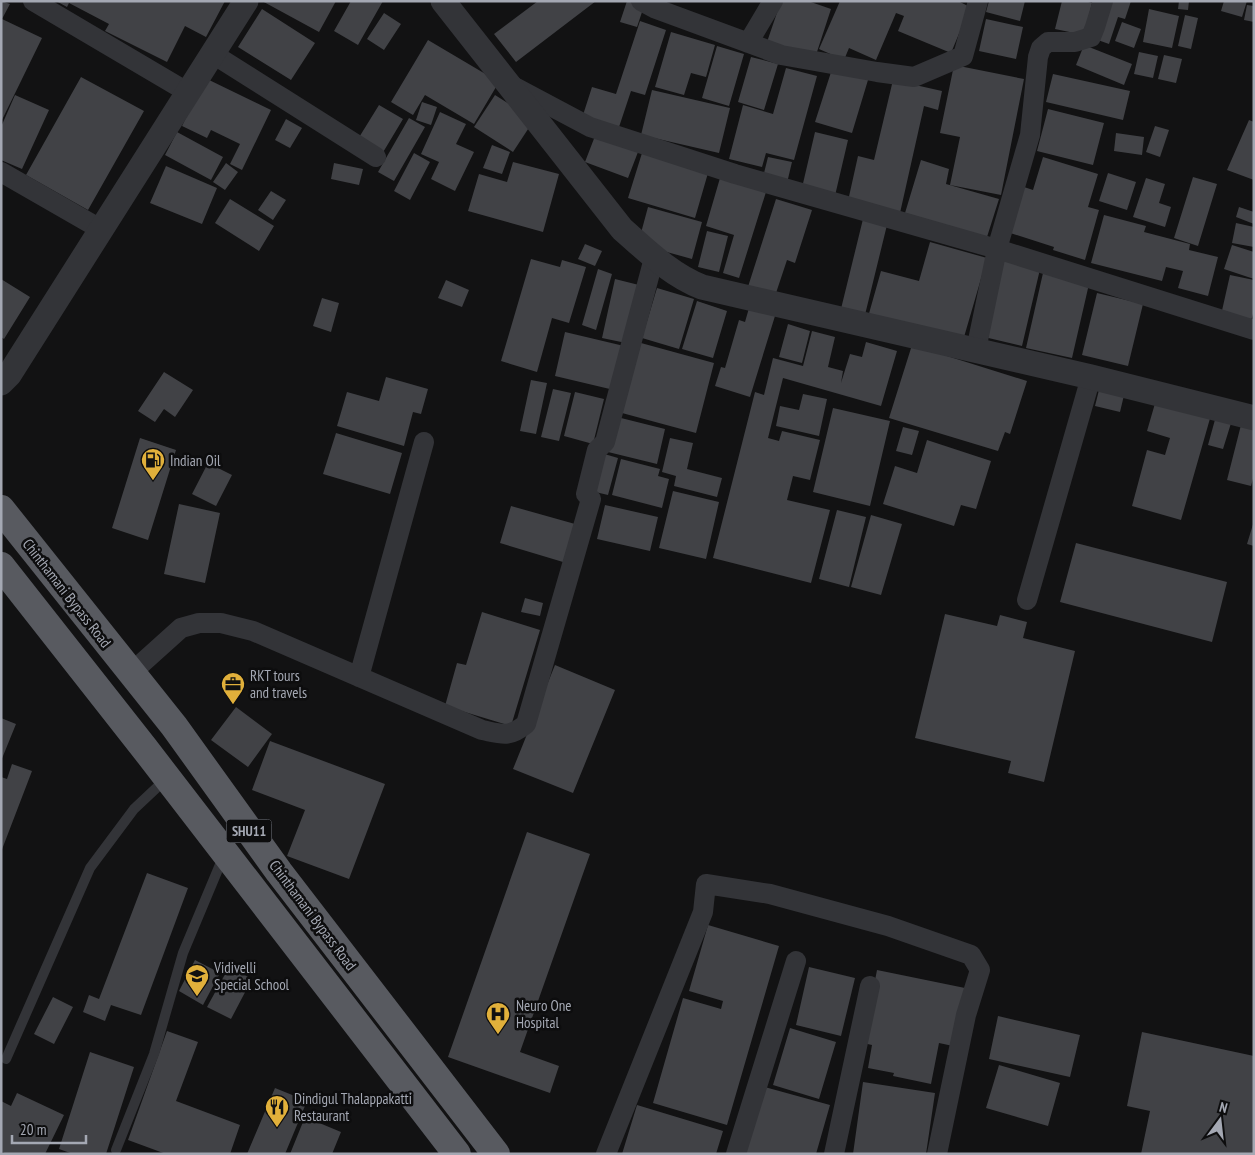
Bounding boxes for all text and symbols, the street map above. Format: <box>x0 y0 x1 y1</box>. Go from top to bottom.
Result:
fuel station icon: Indian Oil <box>140 447 166 481</box>
place label: Indian Oil <box>170 451 221 470</box>
street label: Chinthamani Bypass Road <box>19 535 115 651</box>
place label: RKT tours and travels <box>250 666 307 702</box>
office icon: RKT tours and travels <box>220 671 246 705</box>
road number: SHU11 <box>226 819 272 842</box>
street label: Chinthamani Bypass Road <box>265 856 361 974</box>
place label: Vidivelli Special School <box>213 958 290 994</box>
school or university icon: Vidivelli Special School <box>184 963 210 997</box>
place label: Neuro One Hospital <box>516 996 572 1032</box>
hospital icon: Neuro One Hospital <box>485 1001 511 1035</box>
place label: Dindigul Thalappakatti Restaurant <box>294 1089 412 1125</box>
restaurant icon: Dindigul Thalappakatti Restaurant <box>264 1094 290 1128</box>
north arrow <box>1195 1095 1245 1145</box>
text: N <box>1217 1098 1229 1117</box>
scale bar <box>12 1112 86 1144</box>
text: 20 m <box>20 1120 46 1139</box>

